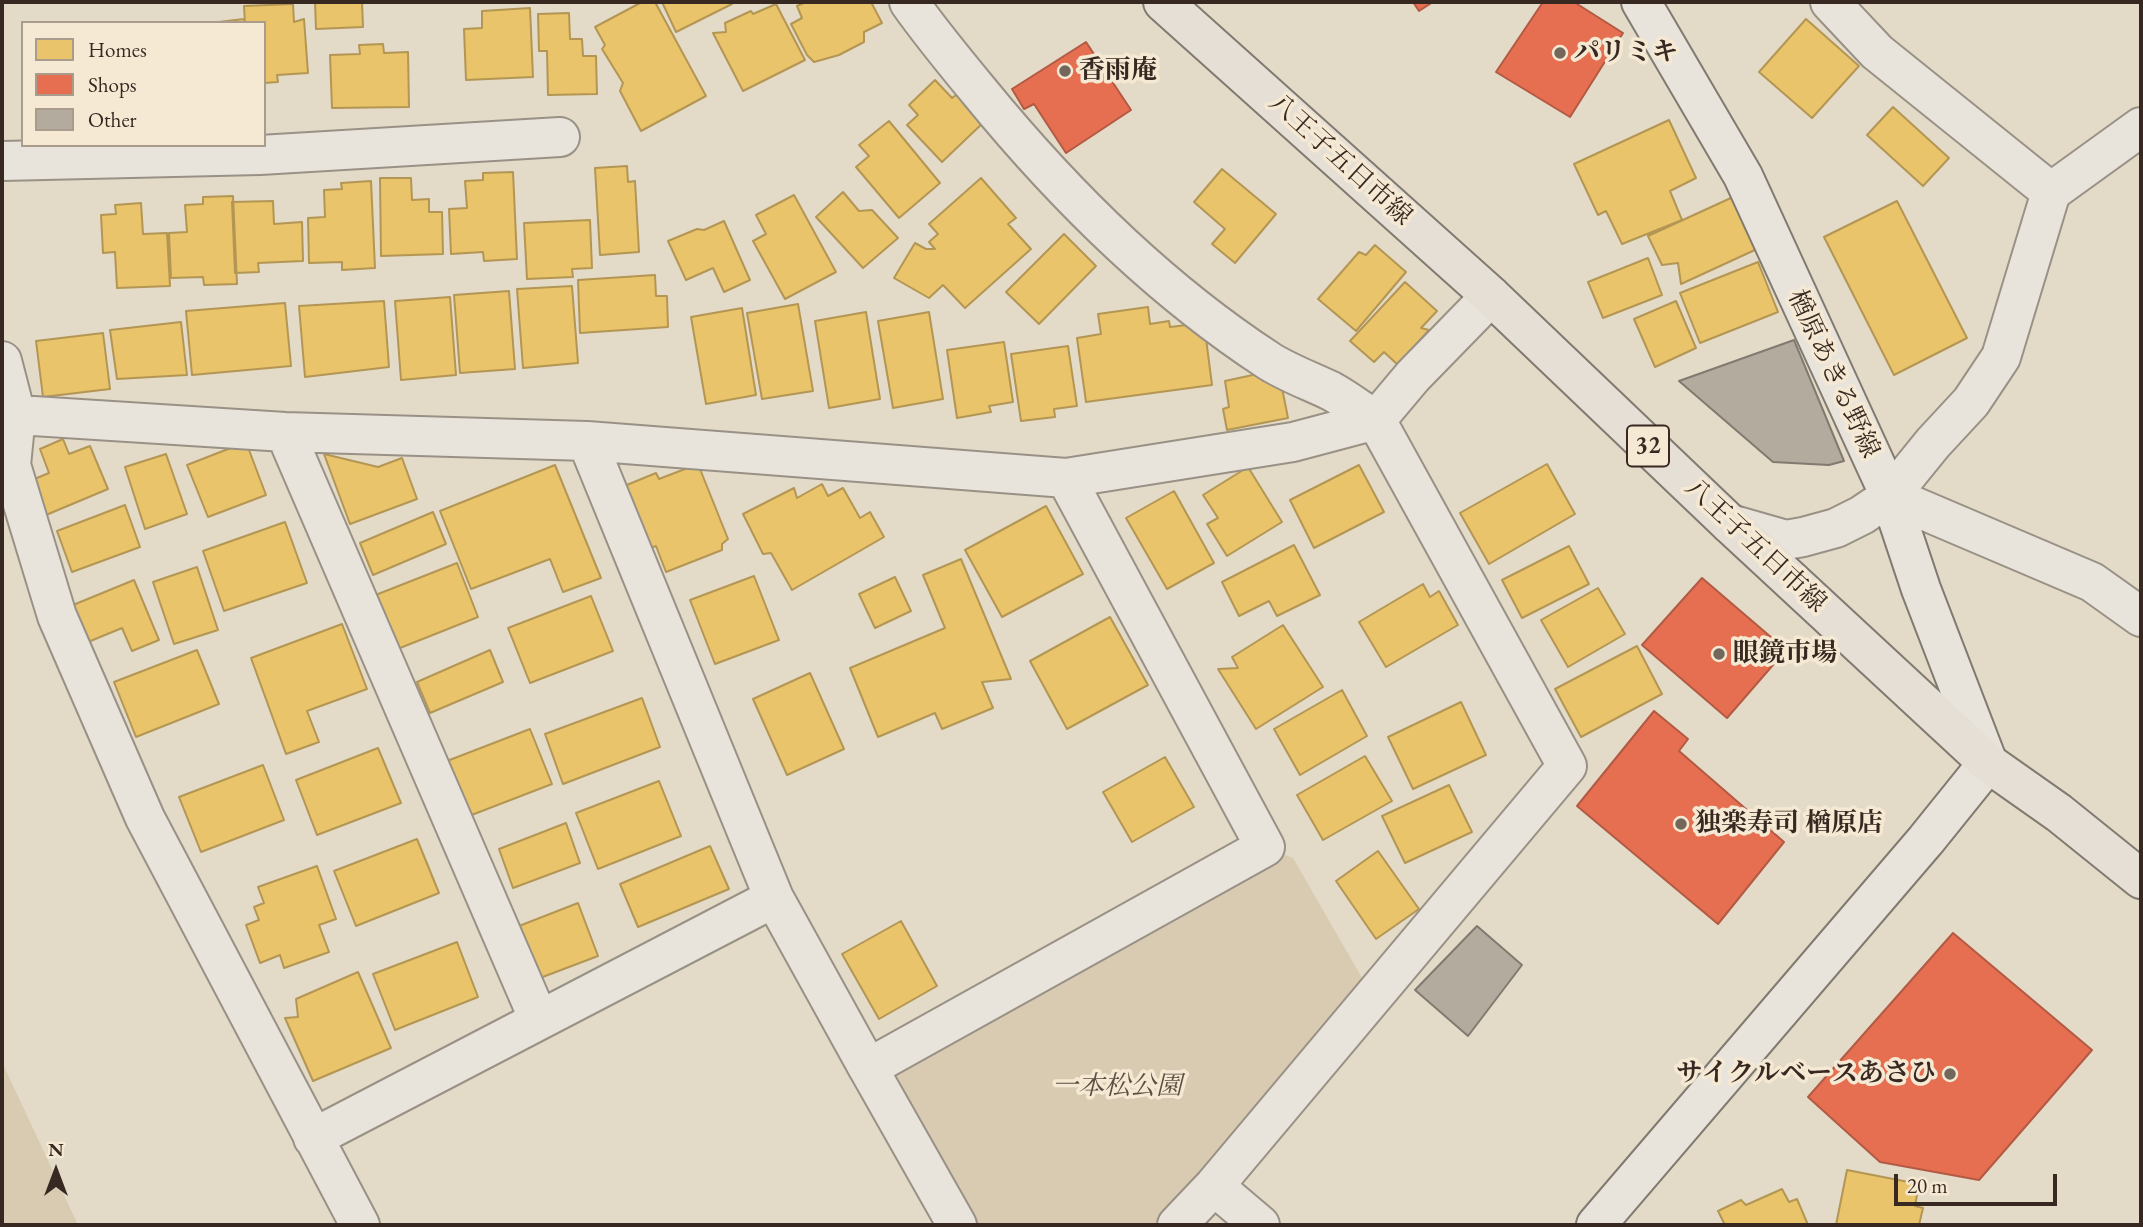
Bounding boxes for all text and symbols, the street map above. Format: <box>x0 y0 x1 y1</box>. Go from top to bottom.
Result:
legend <box>21 21 266 147</box>
text: Homes <box>88 36 147 63</box>
place label: パリミキ <box>1574 37 1678 69</box>
marker: パリミキ <box>1552 45 1568 61</box>
place label: 香雨庵 <box>1079 55 1157 87</box>
marker: 香雨庵 <box>1057 63 1073 79</box>
text: Shops <box>88 71 137 98</box>
street label: 八王子五日市線 <box>1262 88 1418 232</box>
text: Other <box>88 106 137 133</box>
street label: 楢原あきる野線 <box>1780 285 1886 463</box>
road number: 32 <box>1627 426 1669 466</box>
street label: 八王子五日市線 <box>1678 473 1832 619</box>
place label: 眼鏡市場 <box>1733 638 1837 670</box>
marker: 眼鏡市場 <box>1711 646 1727 662</box>
place label: 独楽寿司 楢原店 <box>1695 808 1883 840</box>
marker: 独楽寿司 楢原店 <box>1673 816 1689 832</box>
place label: サイクルベースあさひ <box>1676 1058 1936 1090</box>
marker: サイクルベースあさひ <box>1942 1066 1958 1082</box>
park label: 一本松公園 <box>1052 1071 1182 1103</box>
north arrow <box>21 1136 91 1206</box>
text: N <box>48 1137 64 1162</box>
scale bar <box>1898 1160 2061 1204</box>
text: 20 m <box>1907 1172 1948 1199</box>

